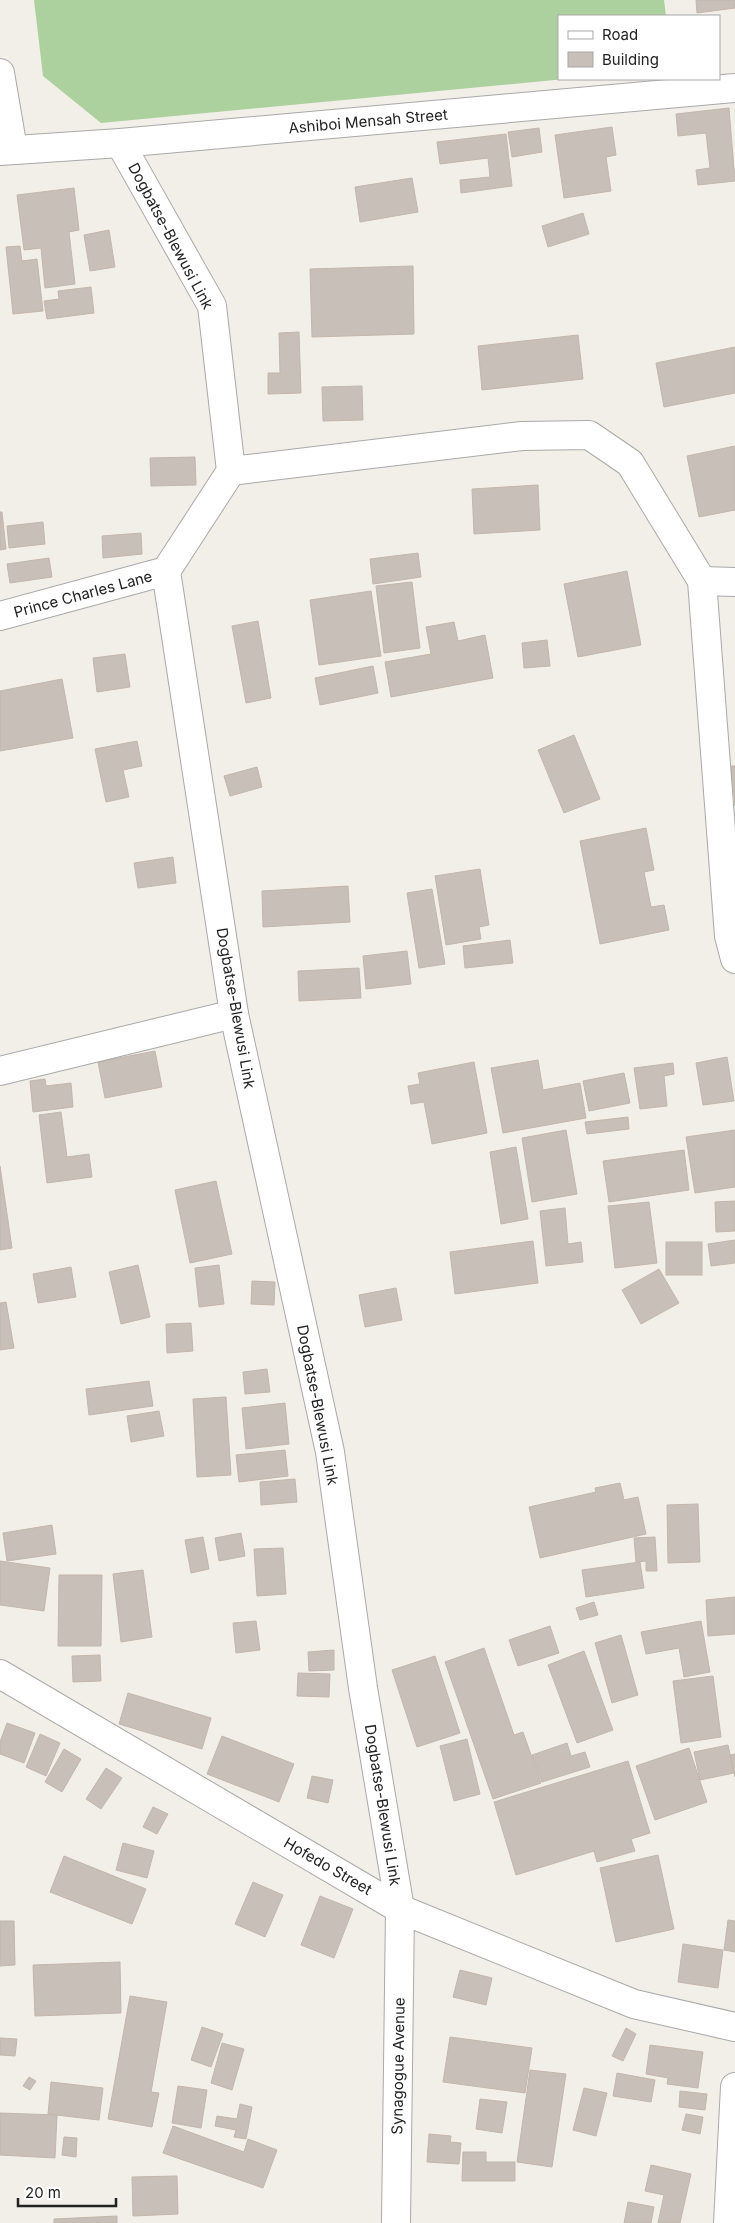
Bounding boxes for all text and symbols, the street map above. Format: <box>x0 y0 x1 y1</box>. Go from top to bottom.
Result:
legend <box>558 15 720 80</box>
text: Road <box>602 25 638 44</box>
text: Building <box>602 50 659 69</box>
street label: Ashiboi Mensah Street <box>288 105 448 137</box>
street label: Dogbatse-Blewusi Link <box>124 160 218 313</box>
street label: Prince Charles Lane <box>12 566 154 622</box>
street label: Dogbatse-Blewusi Link <box>212 926 260 1091</box>
street label: Dogbatse-Blewusi Link <box>293 1323 343 1488</box>
street label: Dogbatse-Blewusi Link <box>361 1723 405 1888</box>
street label: Hofedo Street <box>280 1833 376 1899</box>
street label: Synagogue Avenue <box>387 1997 409 2135</box>
scale bar <box>18 2176 115 2208</box>
text: 20 m <box>25 2183 61 2202</box>

